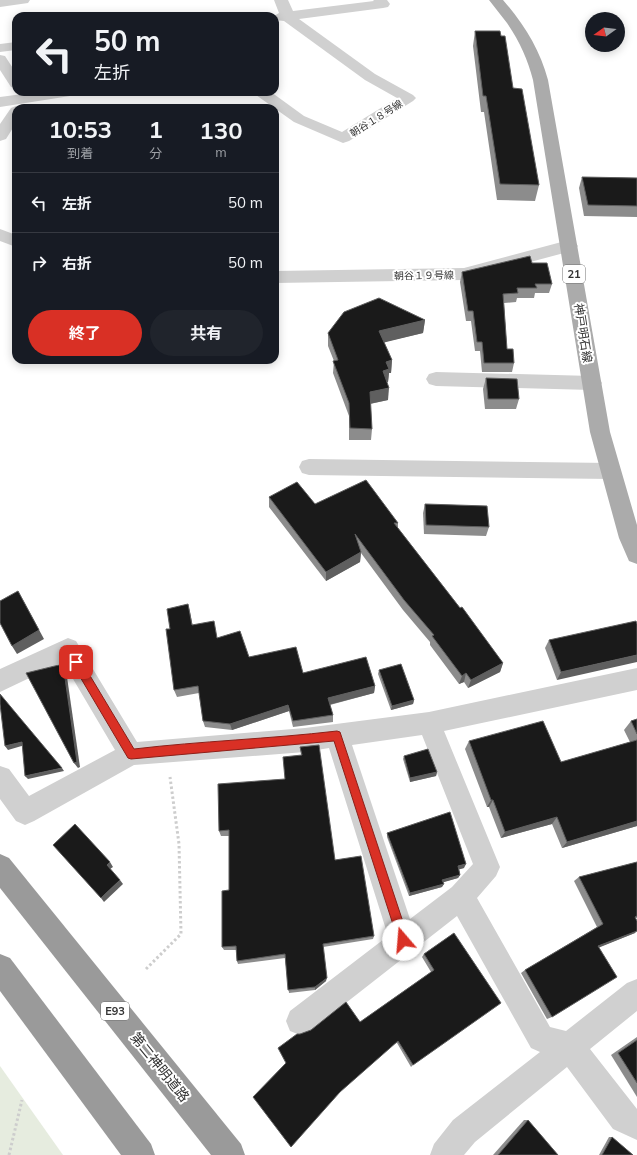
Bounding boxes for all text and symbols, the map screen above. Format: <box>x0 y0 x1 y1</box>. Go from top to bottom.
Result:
north arrow <box>585 12 625 52</box>
map controls <box>585 12 625 52</box>
text: 50 m <box>94 23 160 58</box>
icon: left <box>28 28 80 80</box>
text: 左折 <box>94 61 130 84</box>
street label: 朝谷１８号線 <box>347 97 405 140</box>
text: 10:53 <box>48 114 112 144</box>
text: 1 <box>148 114 163 144</box>
text: 130 <box>199 115 243 145</box>
text: m <box>215 144 227 160</box>
text: 到着 <box>67 145 93 161</box>
text: 分 <box>149 145 162 161</box>
icon: left <box>28 192 50 214</box>
text: 50 m <box>228 193 263 212</box>
text: 左折 <box>62 194 92 213</box>
icon: right <box>28 252 50 274</box>
text: 50 m <box>228 253 263 272</box>
text: 右折 <box>62 254 92 273</box>
road number: 21 <box>563 265 585 283</box>
street label: 朝谷１９号線 <box>394 268 454 283</box>
street label: 神戸明石線 <box>571 302 596 364</box>
button: 終了 <box>28 310 142 356</box>
button: 共有 <box>150 310 263 356</box>
pin <box>59 645 93 679</box>
icon: arrive <box>65 651 87 673</box>
position arrow <box>382 919 424 961</box>
road number: E93 <box>101 1002 129 1020</box>
street label: 第二神明道路 <box>127 1029 193 1105</box>

